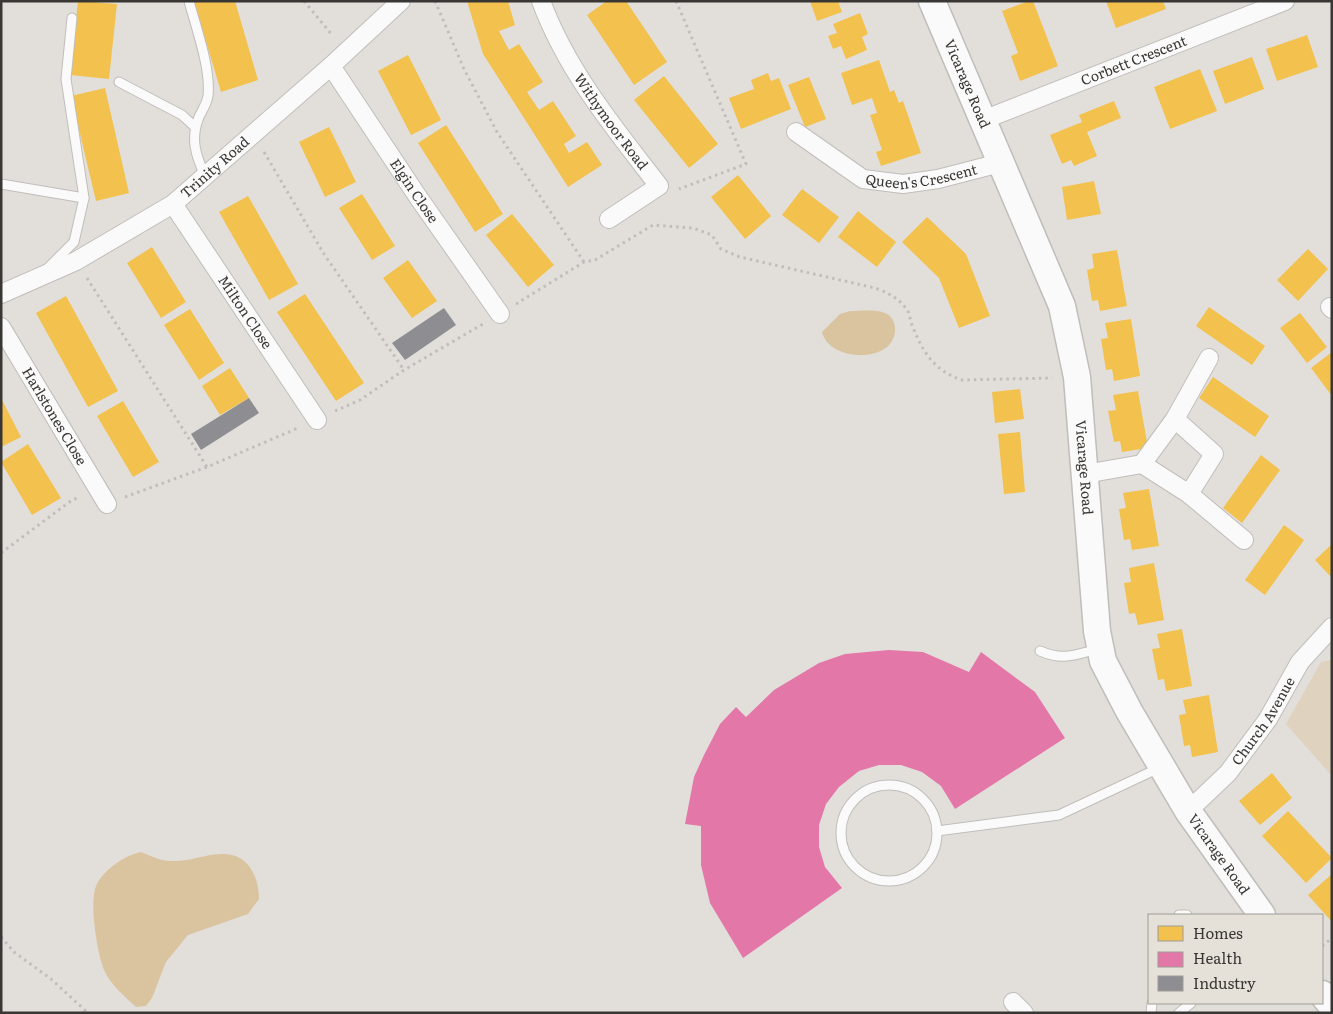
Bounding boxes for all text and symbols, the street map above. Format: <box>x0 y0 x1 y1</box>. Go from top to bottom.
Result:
street label: Corbett Crescent <box>1078 30 1190 90</box>
street label: Vicarage Road <box>940 36 996 131</box>
street label: Withymoor Road <box>570 69 654 174</box>
street label: Trinity Road <box>175 131 253 202</box>
street label: Elgin Close <box>386 154 444 227</box>
street label: Queen's Crescent <box>865 158 979 193</box>
street label: Milton Close <box>214 271 278 352</box>
street label: Harlstones Close <box>18 363 92 469</box>
street label: Vicarage Road <box>1071 419 1099 516</box>
street label: Church Avenue <box>1226 673 1299 769</box>
street label: Vicarage Road <box>1184 809 1256 898</box>
legend <box>1148 914 1323 1004</box>
text: Homes <box>1193 921 1243 944</box>
text: Health <box>1193 946 1242 969</box>
text: Industry <box>1193 971 1256 994</box>

